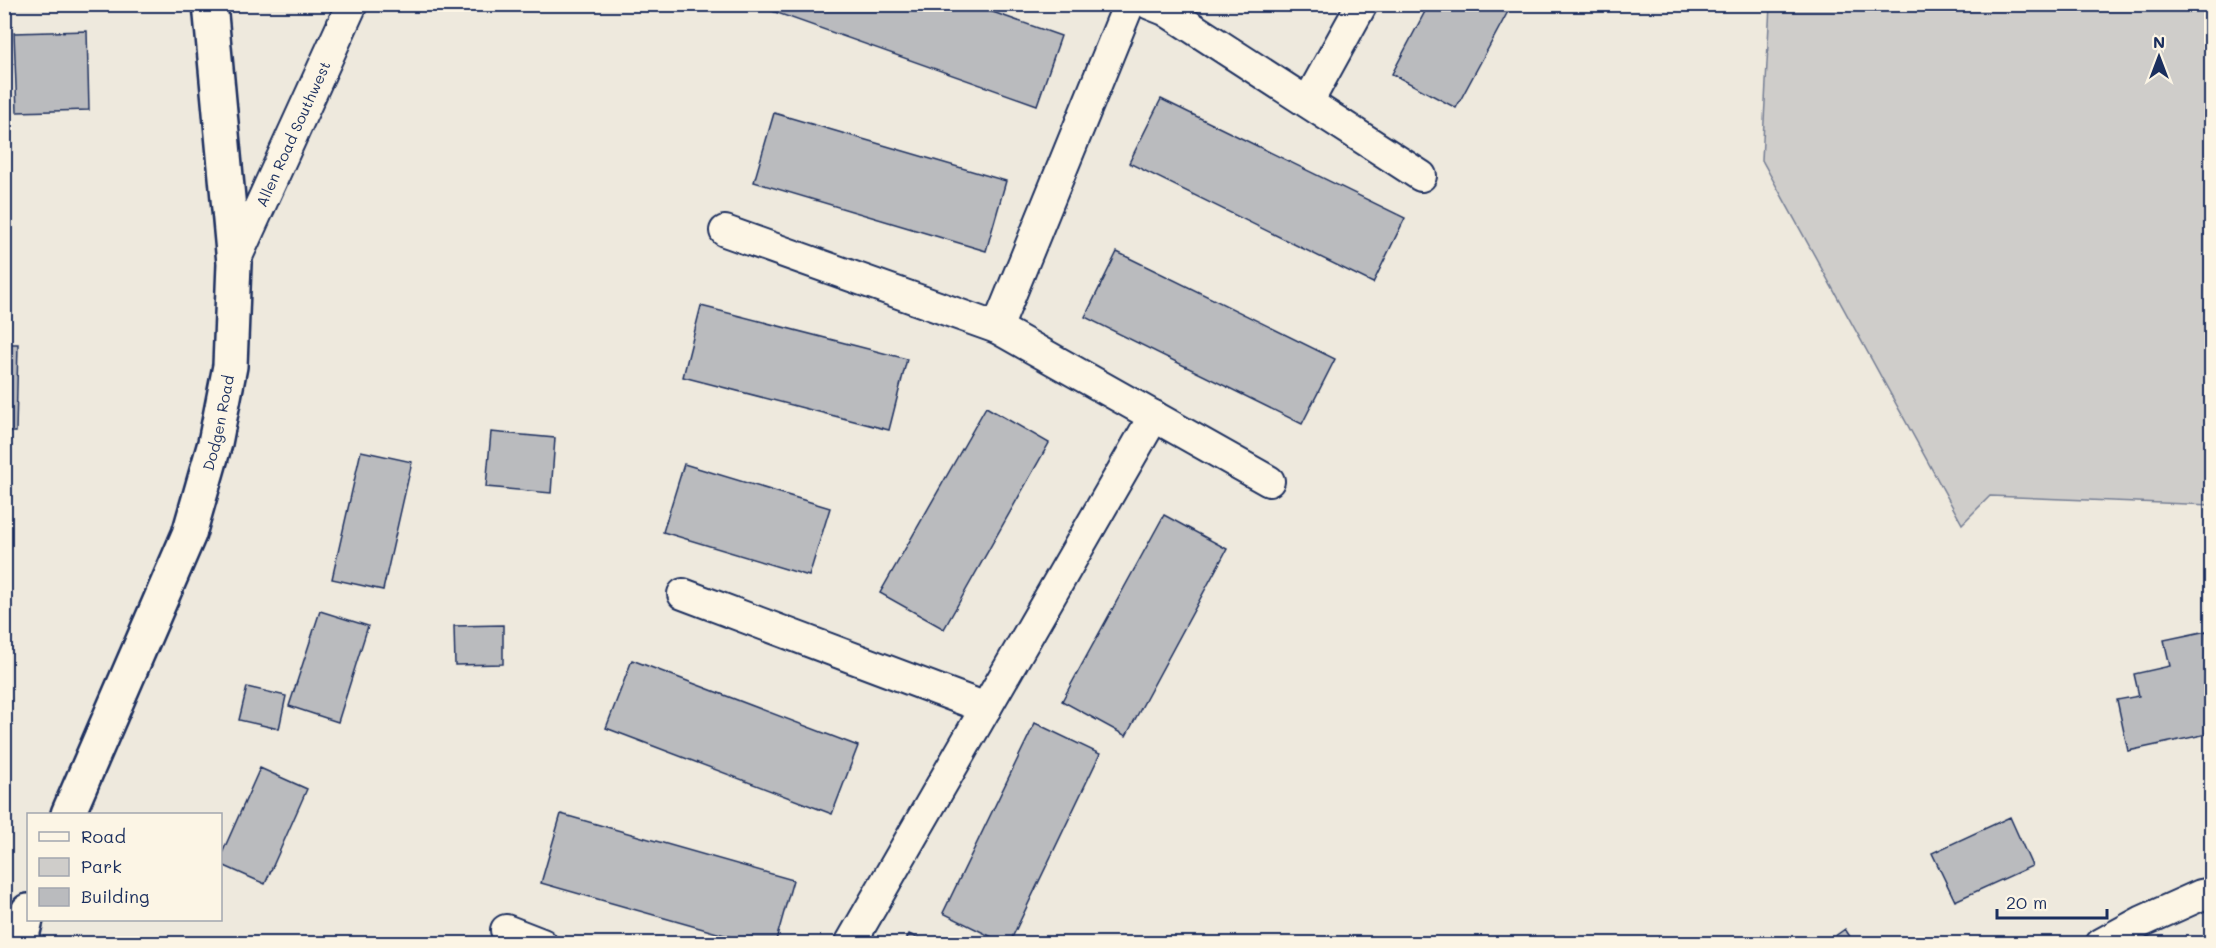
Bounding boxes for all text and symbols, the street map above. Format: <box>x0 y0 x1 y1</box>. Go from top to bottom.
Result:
north arrow <box>2129 27 2189 87</box>
text: N <box>2153 31 2165 52</box>
street label: Allen Road Southwest <box>251 58 335 210</box>
street label: Dodgen Road <box>198 373 238 473</box>
legend <box>27 813 222 921</box>
text: Road <box>81 824 126 848</box>
text: Park <box>81 854 122 878</box>
scale bar <box>1997 882 2106 920</box>
text: Building <box>81 884 149 908</box>
text: 20 m <box>2006 890 2047 914</box>

